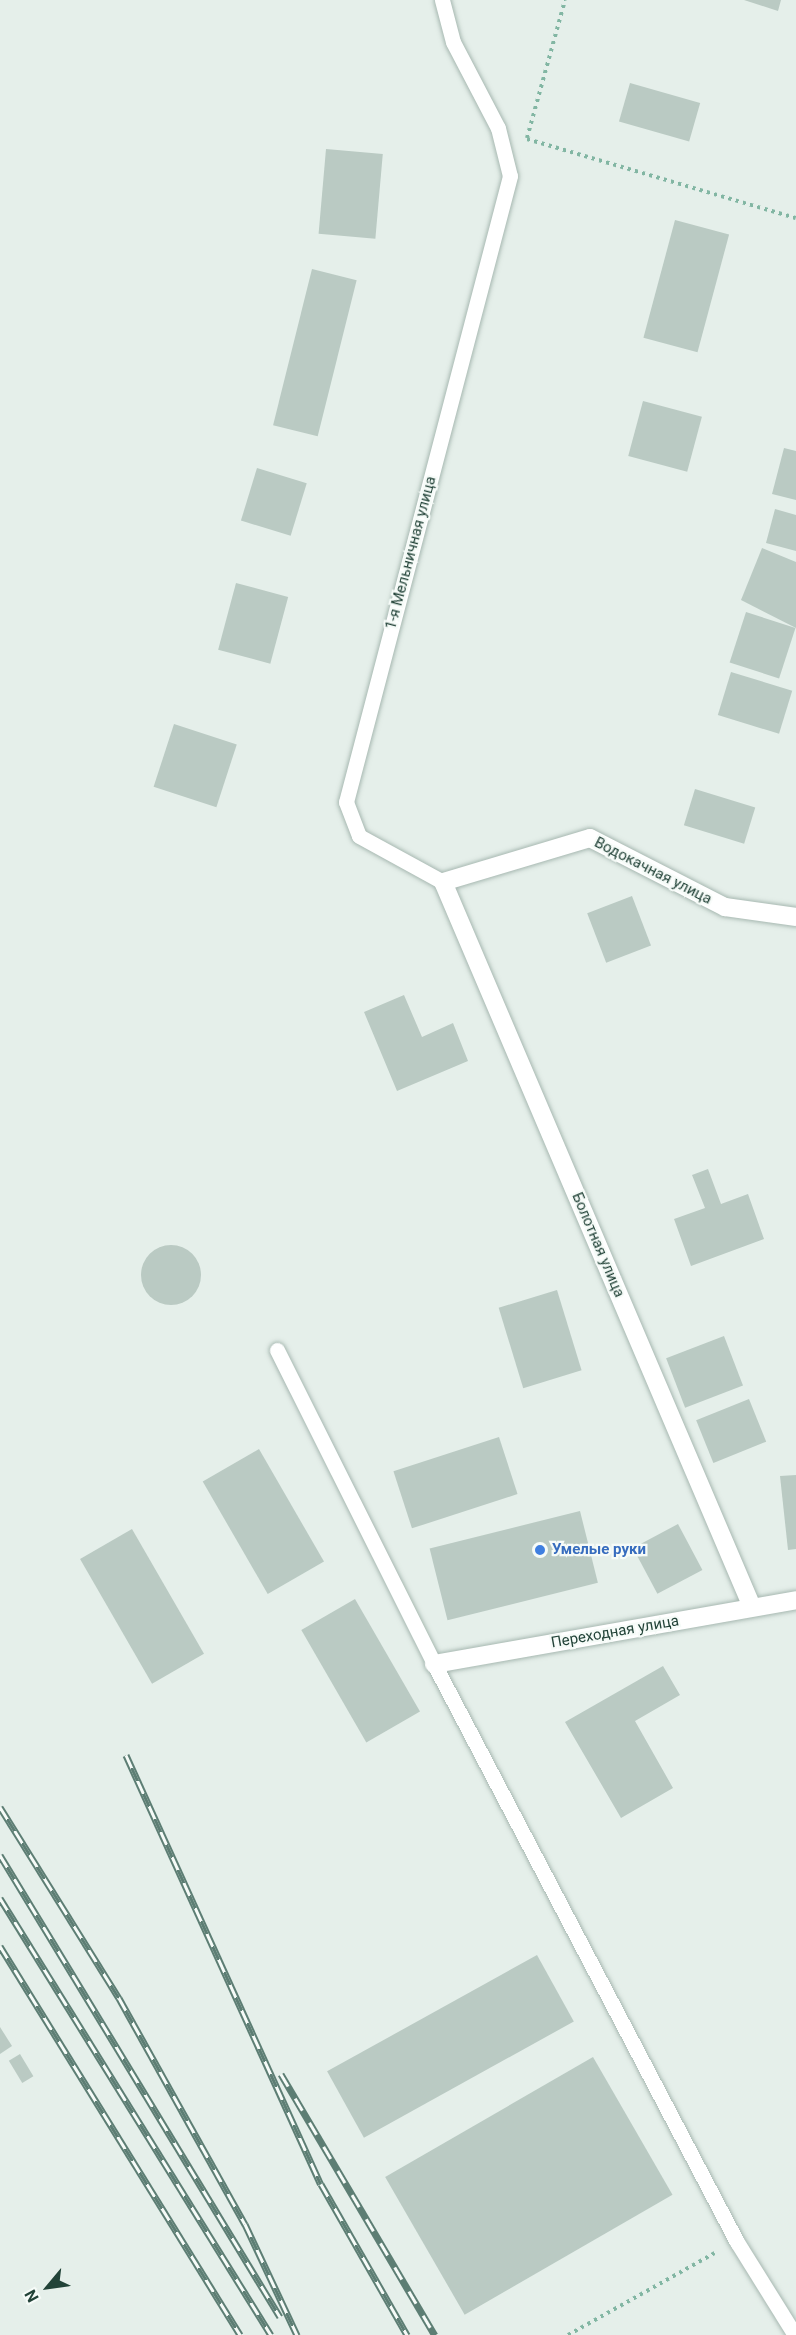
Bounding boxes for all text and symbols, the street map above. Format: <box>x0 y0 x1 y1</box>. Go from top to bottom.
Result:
street label: 1-я Мельничная улица <box>382 474 440 632</box>
street label: Водокачная улица <box>591 834 715 908</box>
street label: Болотная улица <box>568 1190 628 1300</box>
place label: Умелые руки <box>552 1541 646 1559</box>
marker: Умелые руки <box>533 1543 547 1557</box>
street label: Переходная улица <box>550 1612 680 1652</box>
north arrow <box>18 2257 78 2317</box>
text: N <box>21 2286 43 2306</box>

